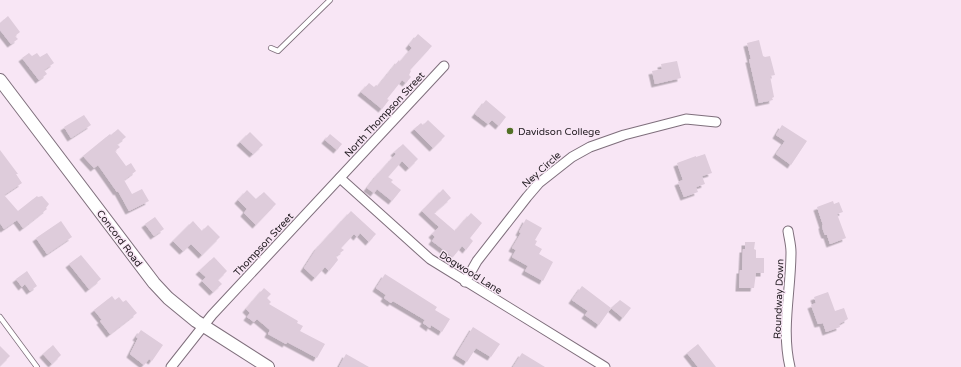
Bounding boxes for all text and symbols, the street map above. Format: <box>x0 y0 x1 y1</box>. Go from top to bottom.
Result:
street label: North Thompson Street <box>342 69 427 160</box>
marker: Davidson College <box>505 126 515 136</box>
place label: Davidson College <box>518 126 600 138</box>
street label: Ney Circle <box>520 149 564 190</box>
street label: Concord Road <box>94 208 144 269</box>
street label: Thompson Street <box>231 211 296 279</box>
street label: Dogwood Lane <box>437 249 504 297</box>
street label: Roundway Down <box>772 259 786 339</box>

